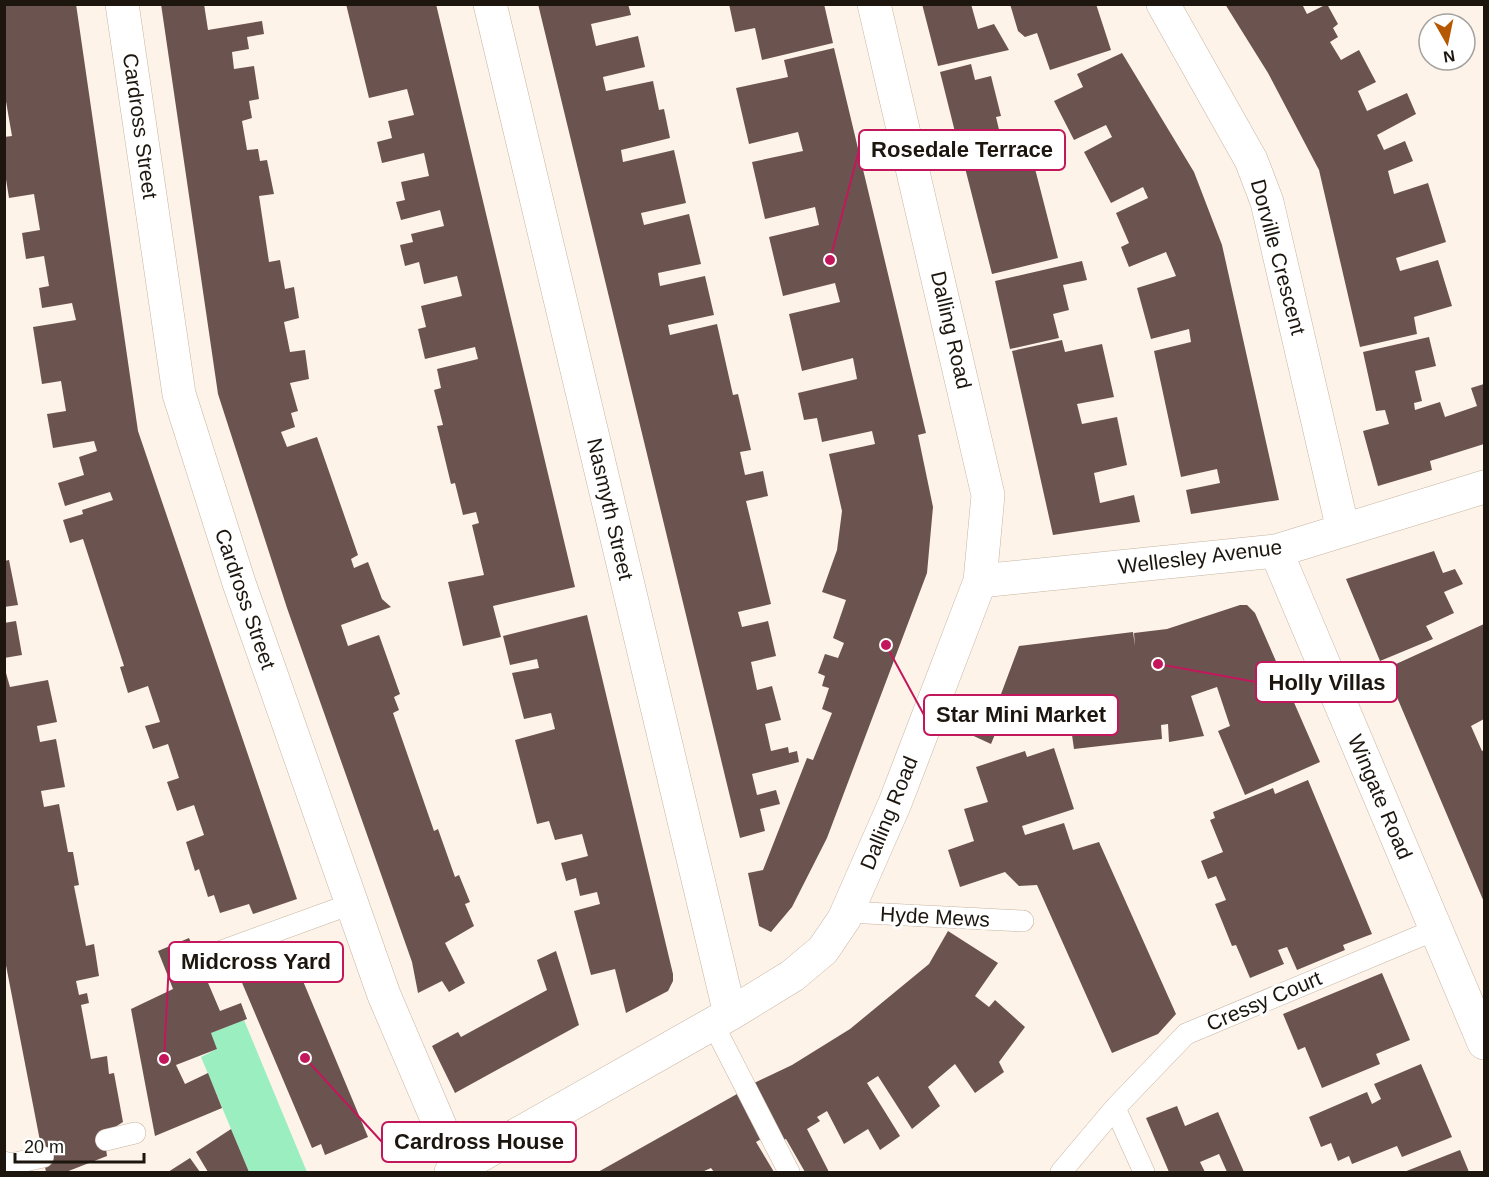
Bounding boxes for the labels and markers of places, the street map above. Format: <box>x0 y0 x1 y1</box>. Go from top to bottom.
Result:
callout: Rosedale Terrace <box>859 130 1065 170</box>
callout: Holly Villas <box>1256 662 1397 702</box>
callout: Star Mini Market <box>924 695 1118 735</box>
callout: Midcross Yard <box>169 942 343 982</box>
callout: Cardross House <box>382 1122 576 1162</box>

